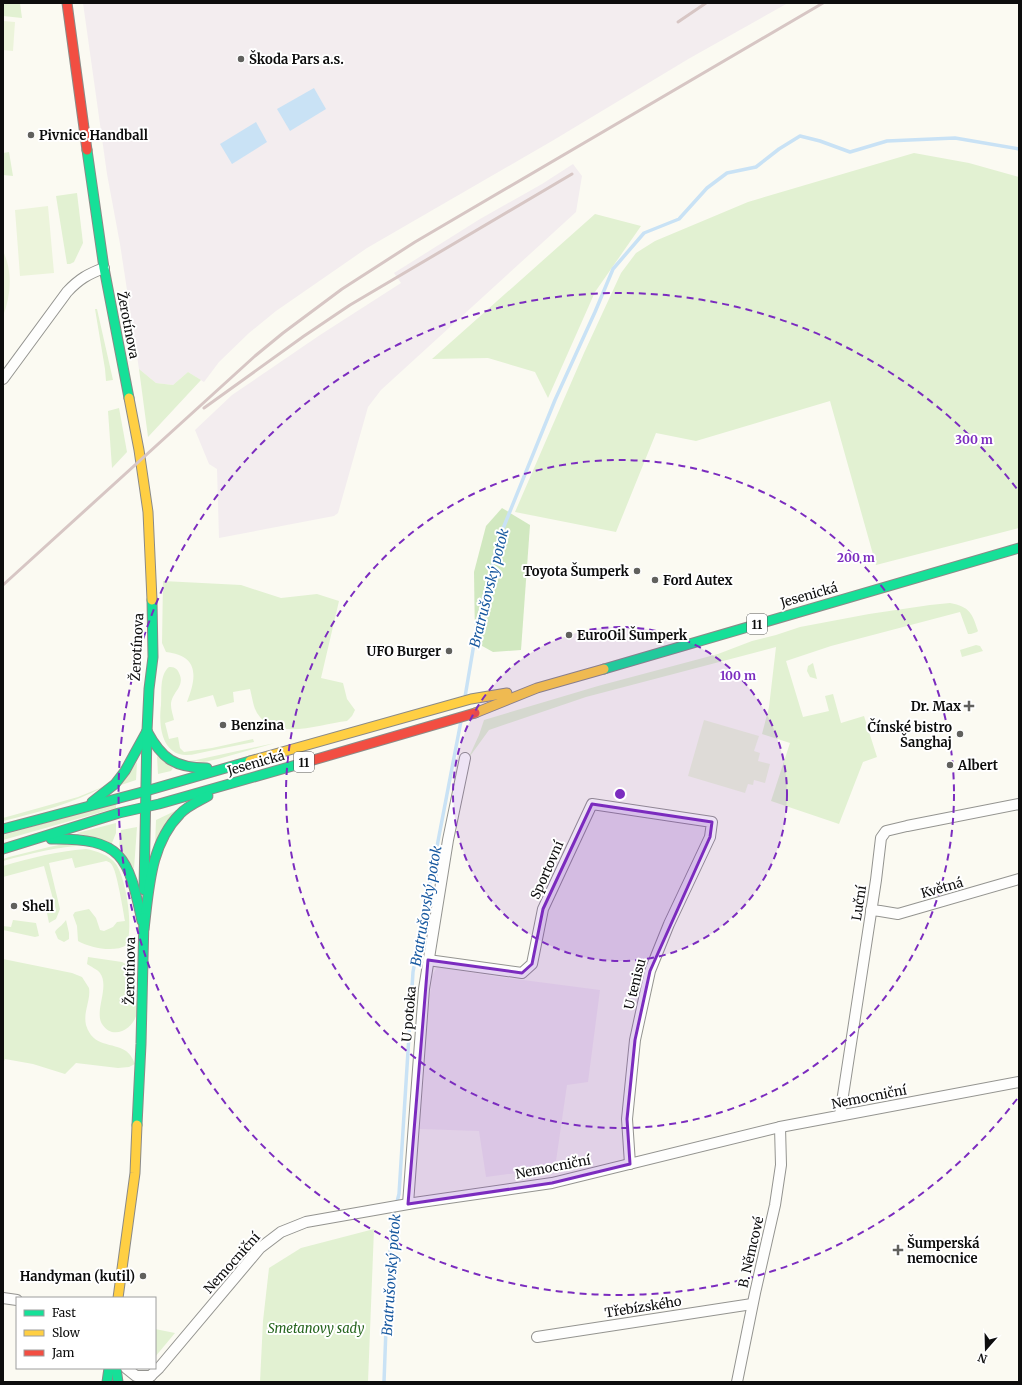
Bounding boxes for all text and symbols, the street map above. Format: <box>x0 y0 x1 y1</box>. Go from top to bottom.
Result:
place label: Škoda Pars a.s. <box>249 50 344 68</box>
marker: Škoda Pars a.s. <box>236 54 246 64</box>
place label: Pivnice Handball <box>39 127 148 144</box>
marker: Pivnice Handball <box>26 130 36 140</box>
street label: Žerotínova <box>113 290 144 360</box>
text: 300 m <box>955 432 993 447</box>
water label: Bratrušovský potok <box>465 526 513 649</box>
text: 200 m <box>837 550 875 565</box>
place label: Toyota Šumperk <box>523 562 630 580</box>
marker: Toyota Šumperk <box>632 566 642 576</box>
place label: Ford Autex <box>663 572 732 589</box>
marker: Ford Autex <box>650 575 660 585</box>
street label: Jesenická <box>777 579 840 612</box>
street label: Žerotínova <box>126 613 147 681</box>
road number: 11 <box>747 614 767 634</box>
place label: EuroOil Šumperk <box>577 626 688 644</box>
marker: EuroOil Šumperk <box>564 630 574 640</box>
place label: UFO Burger <box>367 643 441 660</box>
marker: UFO Burger <box>444 646 454 656</box>
text: 100 m <box>720 668 756 683</box>
place label: Dr. Max <box>911 698 961 715</box>
marker: Dr. Max <box>964 701 974 711</box>
place label: Benzina <box>231 717 284 734</box>
place label: Čínské bistro Šanghaj <box>868 718 952 751</box>
marker: Benzina <box>218 720 228 730</box>
marker: Čínské bistro Šanghaj <box>955 729 965 739</box>
street label: Jesenická <box>224 747 287 780</box>
road number: 11 <box>294 752 314 772</box>
place label: Albert <box>957 757 999 774</box>
marker: Albert <box>945 760 955 770</box>
centre of rings <box>613 787 627 801</box>
street label: Sportovní <box>527 838 568 902</box>
water label: Bratrušovský potok <box>407 844 446 968</box>
street label: Květná <box>919 874 965 902</box>
street label: Luční <box>848 883 870 922</box>
place label: Shell <box>22 898 54 915</box>
marker: Shell <box>9 901 19 911</box>
street label: Žerotínova <box>120 937 139 1005</box>
street label: U tenisu <box>621 957 649 1011</box>
street label: U potoka <box>398 985 420 1043</box>
street label: Nemocniční <box>830 1081 909 1113</box>
street label: Nemocniční <box>514 1151 593 1183</box>
water label: Bratrušovský potok <box>378 1213 404 1337</box>
street label: B. Němcové <box>735 1214 768 1289</box>
street label: Nemocniční <box>200 1228 264 1297</box>
place label: Šumperská nemocnice <box>907 1234 980 1267</box>
marker: Šumperská nemocnice <box>892 1244 904 1256</box>
place label: Handyman (kutil) <box>20 1268 135 1285</box>
marker: Handyman (kutil) <box>138 1271 148 1281</box>
street label: Třebízského <box>603 1292 683 1321</box>
legend <box>16 1297 156 1369</box>
text: Fast <box>52 1305 76 1320</box>
park label: Smetanovy sady <box>268 1320 364 1337</box>
text: Slow <box>52 1325 81 1340</box>
north arrow <box>966 1329 1006 1369</box>
text: Jam <box>51 1345 75 1360</box>
text: N <box>976 1350 989 1366</box>

